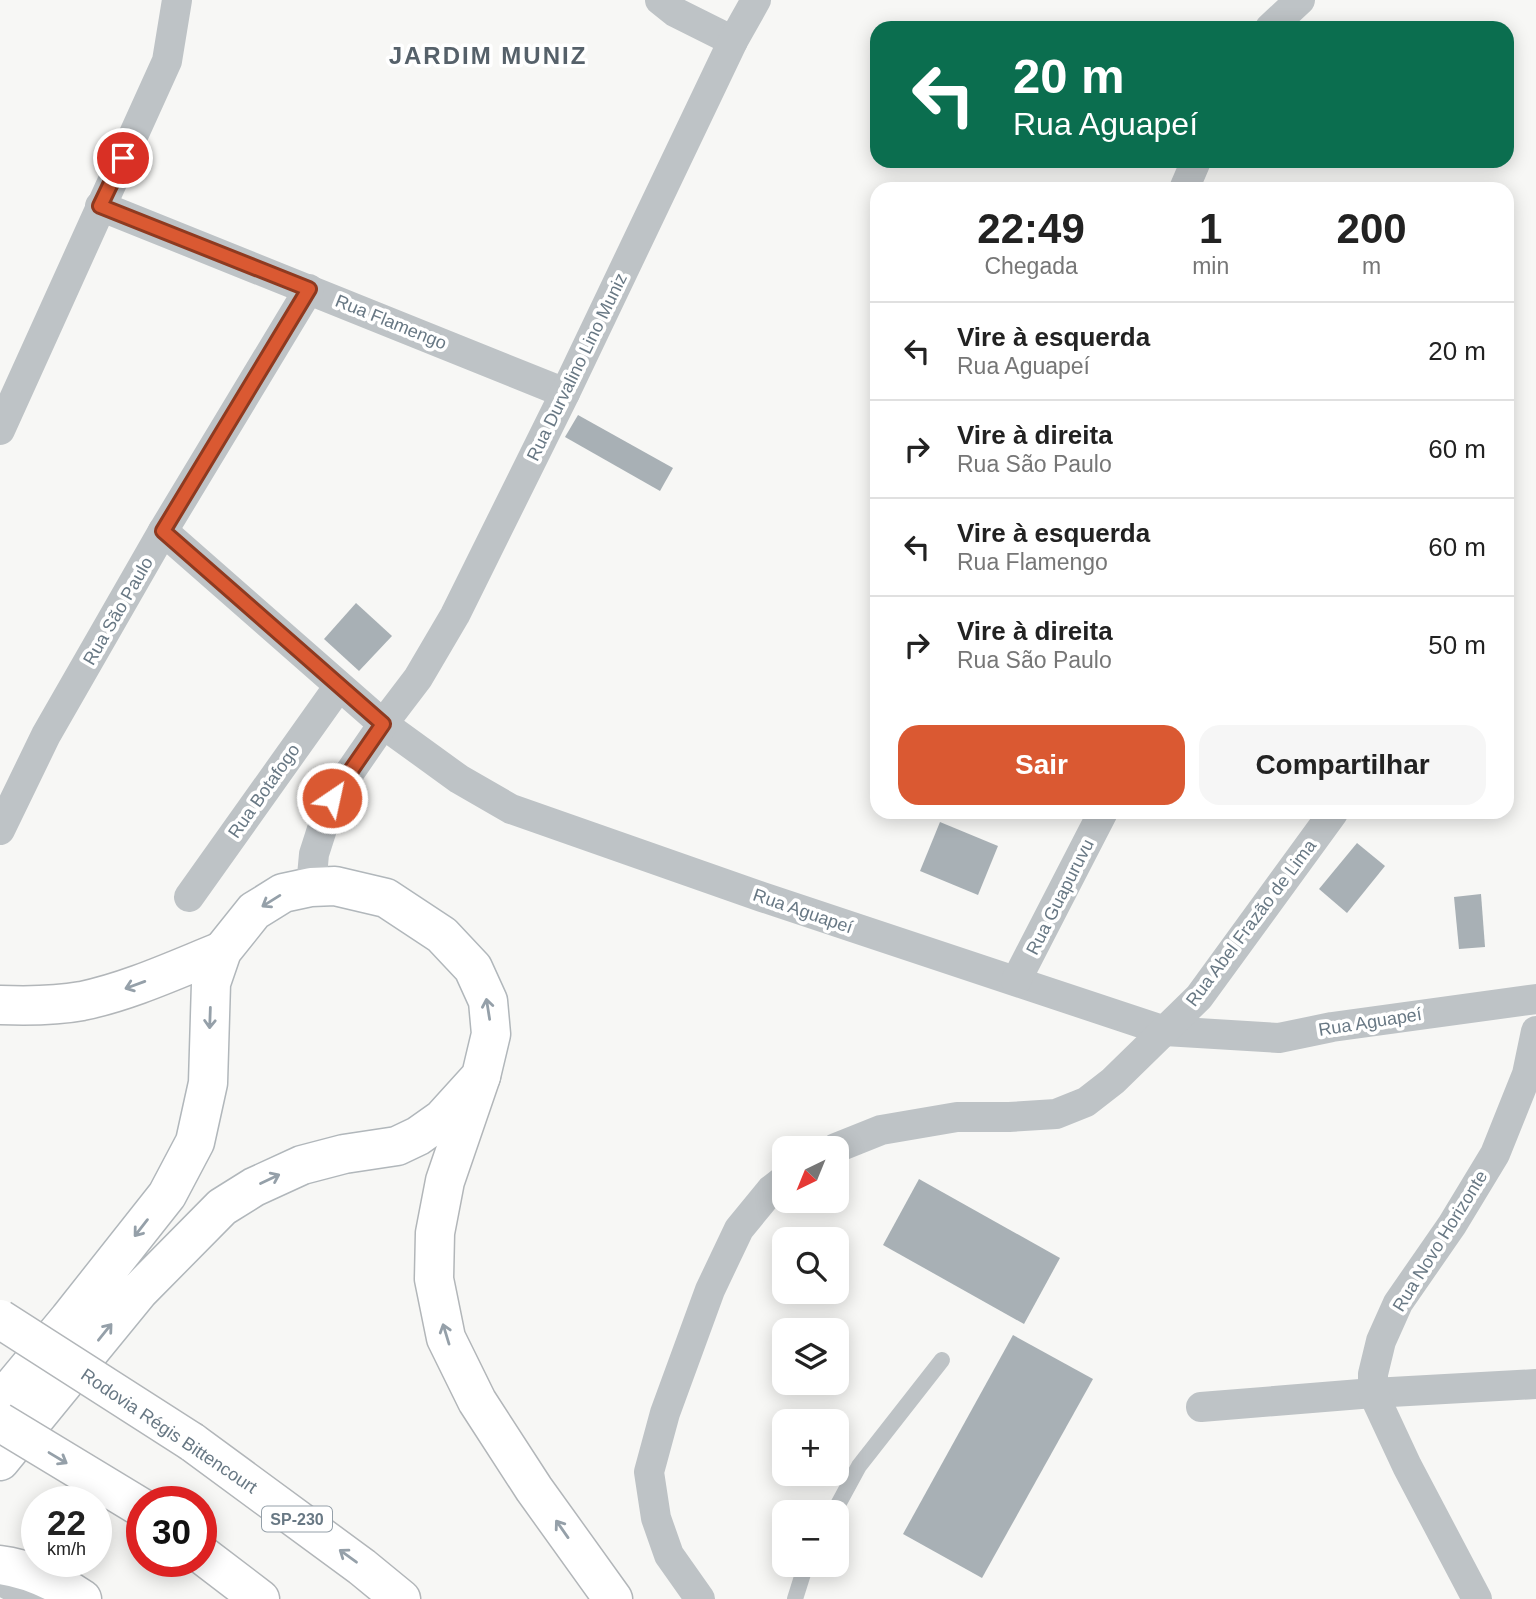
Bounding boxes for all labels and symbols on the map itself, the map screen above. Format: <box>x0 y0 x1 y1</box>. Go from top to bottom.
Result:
district label: JARDIM MUNIZ <box>389 42 587 69</box>
pin <box>93 128 153 188</box>
street label: Rua Durvalino Lino Muniz <box>523 270 631 464</box>
street label: Rua Flamengo <box>333 291 449 353</box>
street label: Rua São Paulo <box>79 554 157 668</box>
street label: Rua Botafogo <box>224 740 304 842</box>
position arrow <box>295 761 369 835</box>
street label: Rua Abel Frazão de Lima <box>1182 835 1321 1010</box>
street label: Rua Guapuruvu <box>1022 836 1098 958</box>
street label: Rua Aguapeí <box>751 885 855 937</box>
one-way arrow <box>261 894 281 908</box>
one-way arrow <box>125 979 147 992</box>
one-way arrow <box>481 998 494 1021</box>
street label: Rua Aguapeí <box>1317 1004 1423 1040</box>
one-way arrow <box>203 1006 216 1029</box>
north arrow <box>772 1136 849 1213</box>
street label: Rua Novo Horizonte <box>1389 1167 1491 1315</box>
one-way arrow <box>259 1172 281 1185</box>
one-way arrow <box>134 1218 149 1236</box>
one-way arrow <box>97 1324 113 1342</box>
one-way arrow <box>439 1324 452 1346</box>
street label: Rodovia Régis Bittencourt <box>77 1365 261 1497</box>
one-way arrow <box>48 1451 68 1465</box>
speed limit sign: 30 <box>126 1486 217 1577</box>
road number: SP-230 <box>262 1506 332 1532</box>
one-way arrow <box>555 1520 569 1539</box>
one-way arrow <box>339 1549 357 1564</box>

